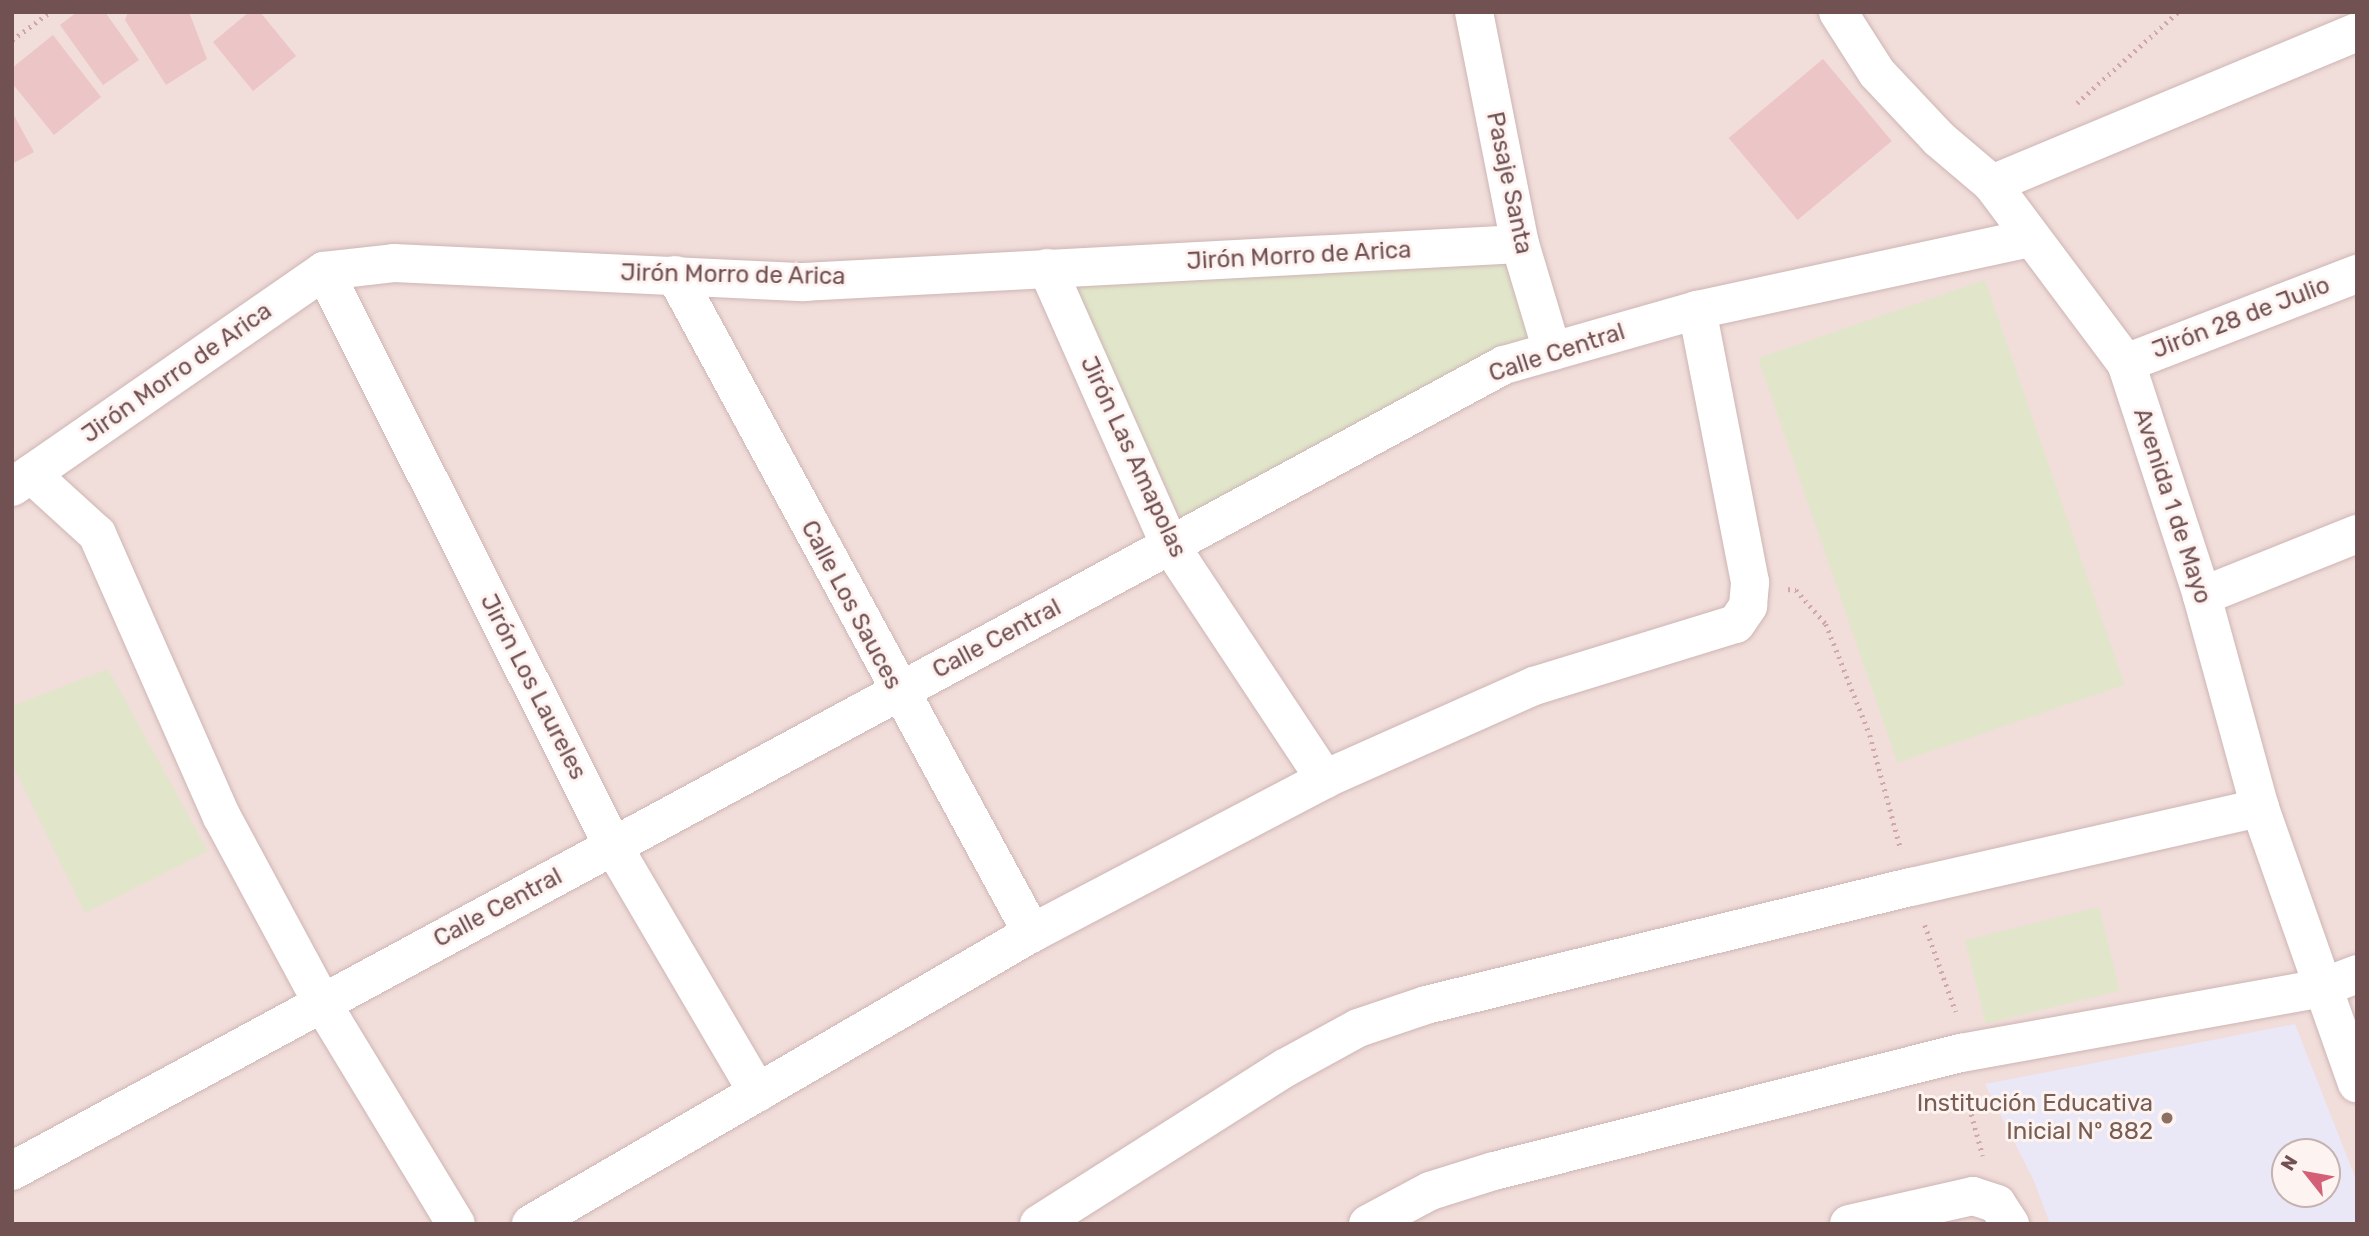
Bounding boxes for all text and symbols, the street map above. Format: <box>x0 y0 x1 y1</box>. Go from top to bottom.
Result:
street label: Pasaje Santa <box>1480 109 1538 257</box>
street label: Jirón Morro de Arica <box>1186 236 1412 276</box>
street label: Jirón Morro de Arica <box>620 259 846 291</box>
street label: Jirón 28 de Julio <box>2148 271 2334 365</box>
street label: Jirón Morro de Arica <box>76 296 278 450</box>
street label: Calle Central <box>1485 317 1629 389</box>
street label: Jirón Las Amapolas <box>1074 352 1192 562</box>
street label: Avenida 1 de Mayo <box>2127 405 2217 607</box>
street label: Calle Los Sauces <box>794 516 908 694</box>
street label: Jirón Los Laureles <box>474 589 592 785</box>
street label: Calle Central <box>928 593 1066 685</box>
street label: Calle Central <box>429 862 567 954</box>
place label: Institución Educativa Inicial Nº 882 <box>1917 1090 2153 1146</box>
marker: Institución Educativa Inicial Nº 882 <box>2159 1110 2175 1126</box>
north arrow <box>2271 1138 2341 1208</box>
text: N <box>2276 1151 2303 1175</box>

